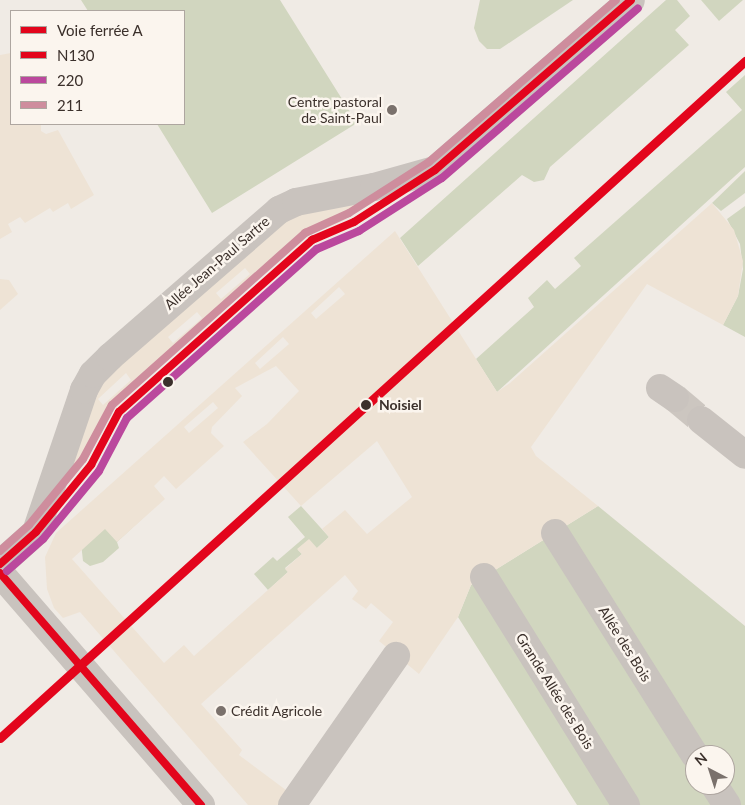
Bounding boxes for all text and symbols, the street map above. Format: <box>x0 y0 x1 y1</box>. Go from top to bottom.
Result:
legend <box>10 10 185 125</box>
text: Voie ferrée A <box>57 21 143 39</box>
text: N130 <box>57 46 95 64</box>
text: 220 <box>57 71 83 89</box>
place label: Centre pastoral de Saint-Paul <box>288 94 382 126</box>
text: 211 <box>57 96 83 114</box>
marker: Centre pastoral de Saint-Paul <box>386 104 398 116</box>
street label: Allée Jean-Paul Sartre <box>161 213 273 313</box>
unlabelled marker <box>163 377 173 387</box>
marker: Noisiel <box>357 396 375 414</box>
place label: Noisiel <box>379 397 422 413</box>
street label: Allée des Bois <box>595 603 655 685</box>
street label: Grande Allée des Bois <box>512 630 598 752</box>
place label: Crédit Agricole <box>231 703 323 719</box>
marker: Crédit Agricole <box>215 705 227 717</box>
north arrow <box>685 745 735 795</box>
text: N <box>691 749 710 769</box>

